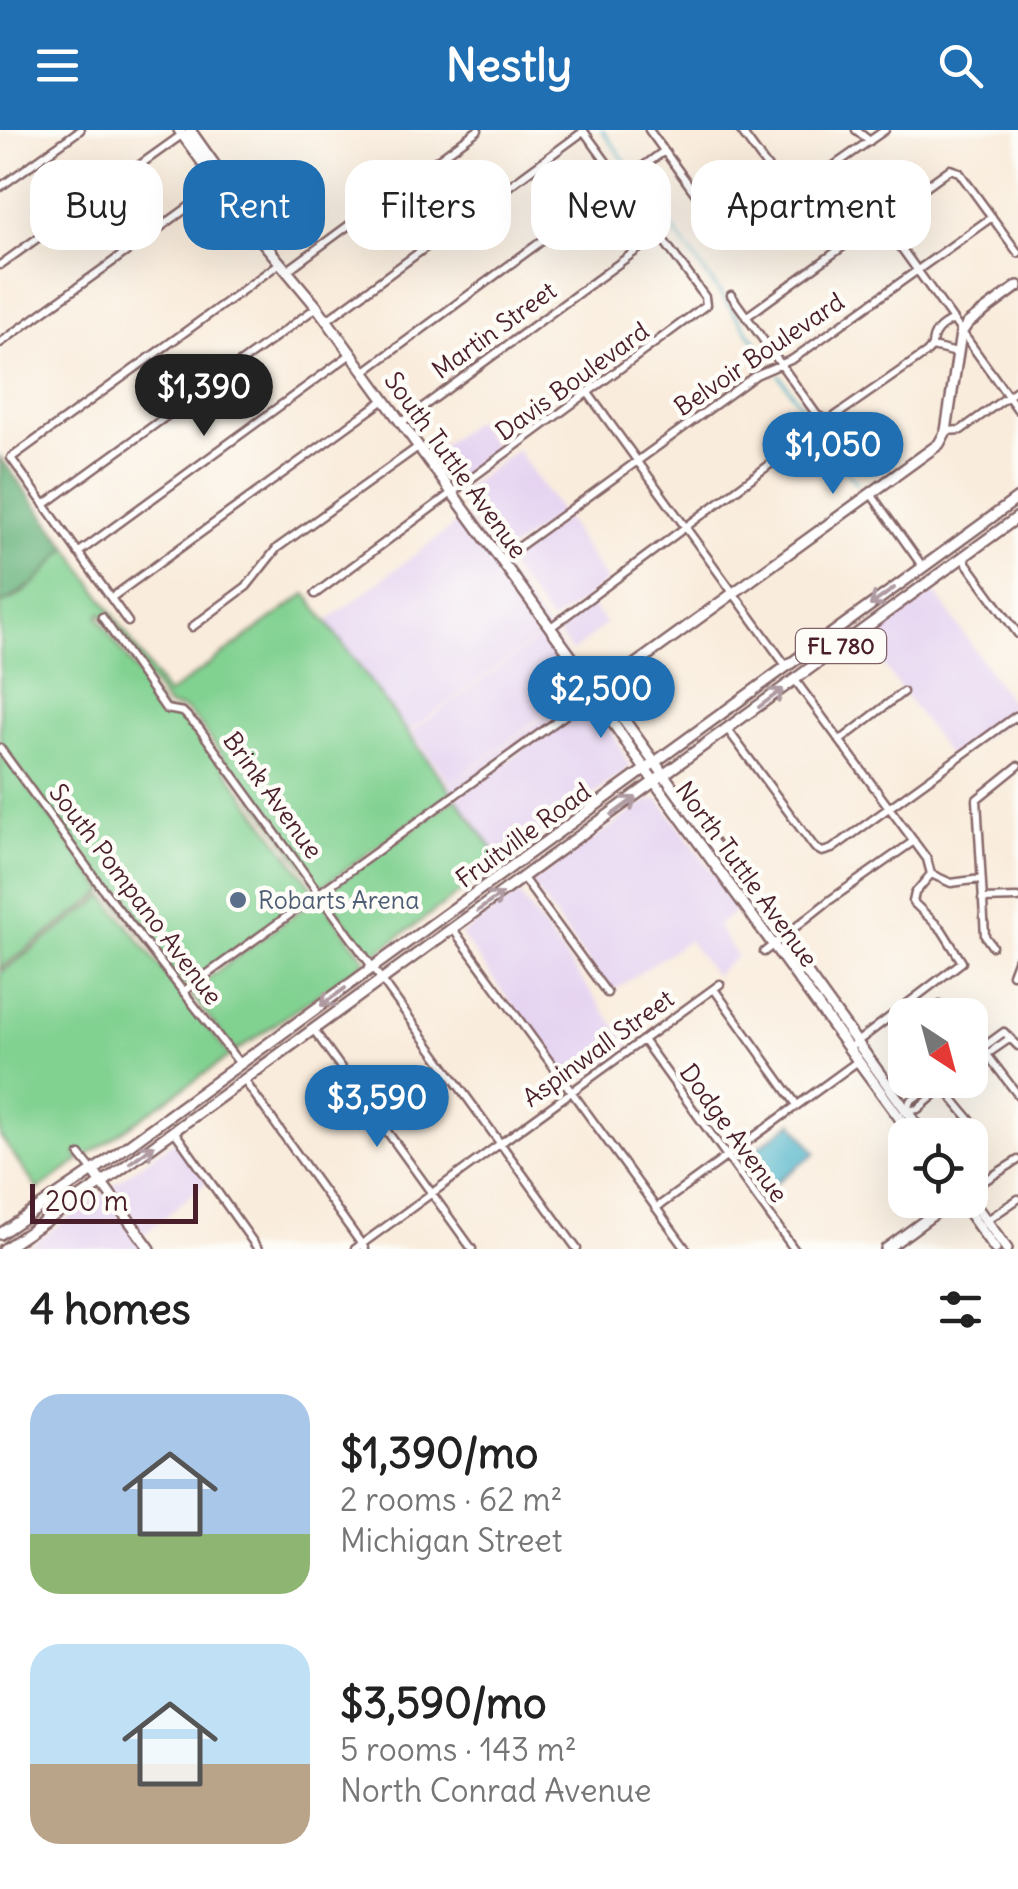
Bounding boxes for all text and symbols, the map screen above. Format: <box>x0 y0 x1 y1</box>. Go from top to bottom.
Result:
text: Nestly <box>446 37 572 93</box>
icon: menu <box>30 38 85 93</box>
icon: search <box>933 38 988 93</box>
chip: Buy <box>30 160 163 250</box>
chip: Rent <box>183 160 325 250</box>
chip: Filters <box>345 160 511 250</box>
chip: New <box>531 160 671 250</box>
chip: Apartment <box>691 160 931 250</box>
street label: Martin Street <box>426 274 562 386</box>
street label: Belvoir Boulevard <box>668 285 850 423</box>
street label: Davis Boulevard <box>489 315 655 447</box>
pin: $1,390 <box>123 354 285 439</box>
street label: South Tuttle Avenue <box>378 365 534 565</box>
text: $1,390 <box>157 366 251 407</box>
pin: $1,050 <box>752 412 914 497</box>
text: $1,050 <box>784 424 882 465</box>
one-way arrow <box>869 586 896 607</box>
road number: FL 780 <box>796 629 886 663</box>
pin: $2,500 <box>520 656 682 741</box>
text: $2,500 <box>550 668 652 709</box>
one-way arrow <box>757 688 784 709</box>
street label: Brink Avenue <box>216 725 330 865</box>
street label: Fruitville Road <box>449 775 597 895</box>
street label: North Tuttle Avenue <box>669 775 825 973</box>
street label: South Pompano Avenue <box>42 777 230 1011</box>
one-way arrow <box>609 796 637 817</box>
place label: Robarts Arena <box>258 884 420 916</box>
marker: Robarts Arena <box>227 889 249 911</box>
one-way arrow <box>476 891 503 912</box>
street label: Aspinwall Street <box>516 982 680 1114</box>
one-way arrow <box>320 986 347 1007</box>
north arrow <box>888 998 988 1098</box>
map controls <box>888 998 988 1218</box>
street label: Dodge Avenue <box>673 1057 795 1209</box>
pin: $3,590 <box>296 1065 458 1150</box>
text: $3,590 <box>327 1077 427 1118</box>
button: locate <box>888 1118 988 1218</box>
one-way arrow <box>128 1144 155 1165</box>
scale bar <box>30 1179 198 1224</box>
text: 200 m <box>45 1183 128 1219</box>
icon: filters <box>933 1282 988 1337</box>
text: 4 homes <box>30 1283 191 1335</box>
text: $1,390/mo <box>340 1427 538 1479</box>
icon: home <box>110 1434 230 1554</box>
text: 2 rooms · 62 m² <box>340 1479 563 1520</box>
text: Michigan Street <box>340 1520 563 1561</box>
text: $3,590/mo <box>340 1677 547 1729</box>
icon: home <box>110 1684 230 1804</box>
text: 5 rooms · 143 m² <box>340 1729 577 1770</box>
text: North Conrad Avenue <box>340 1770 652 1811</box>

